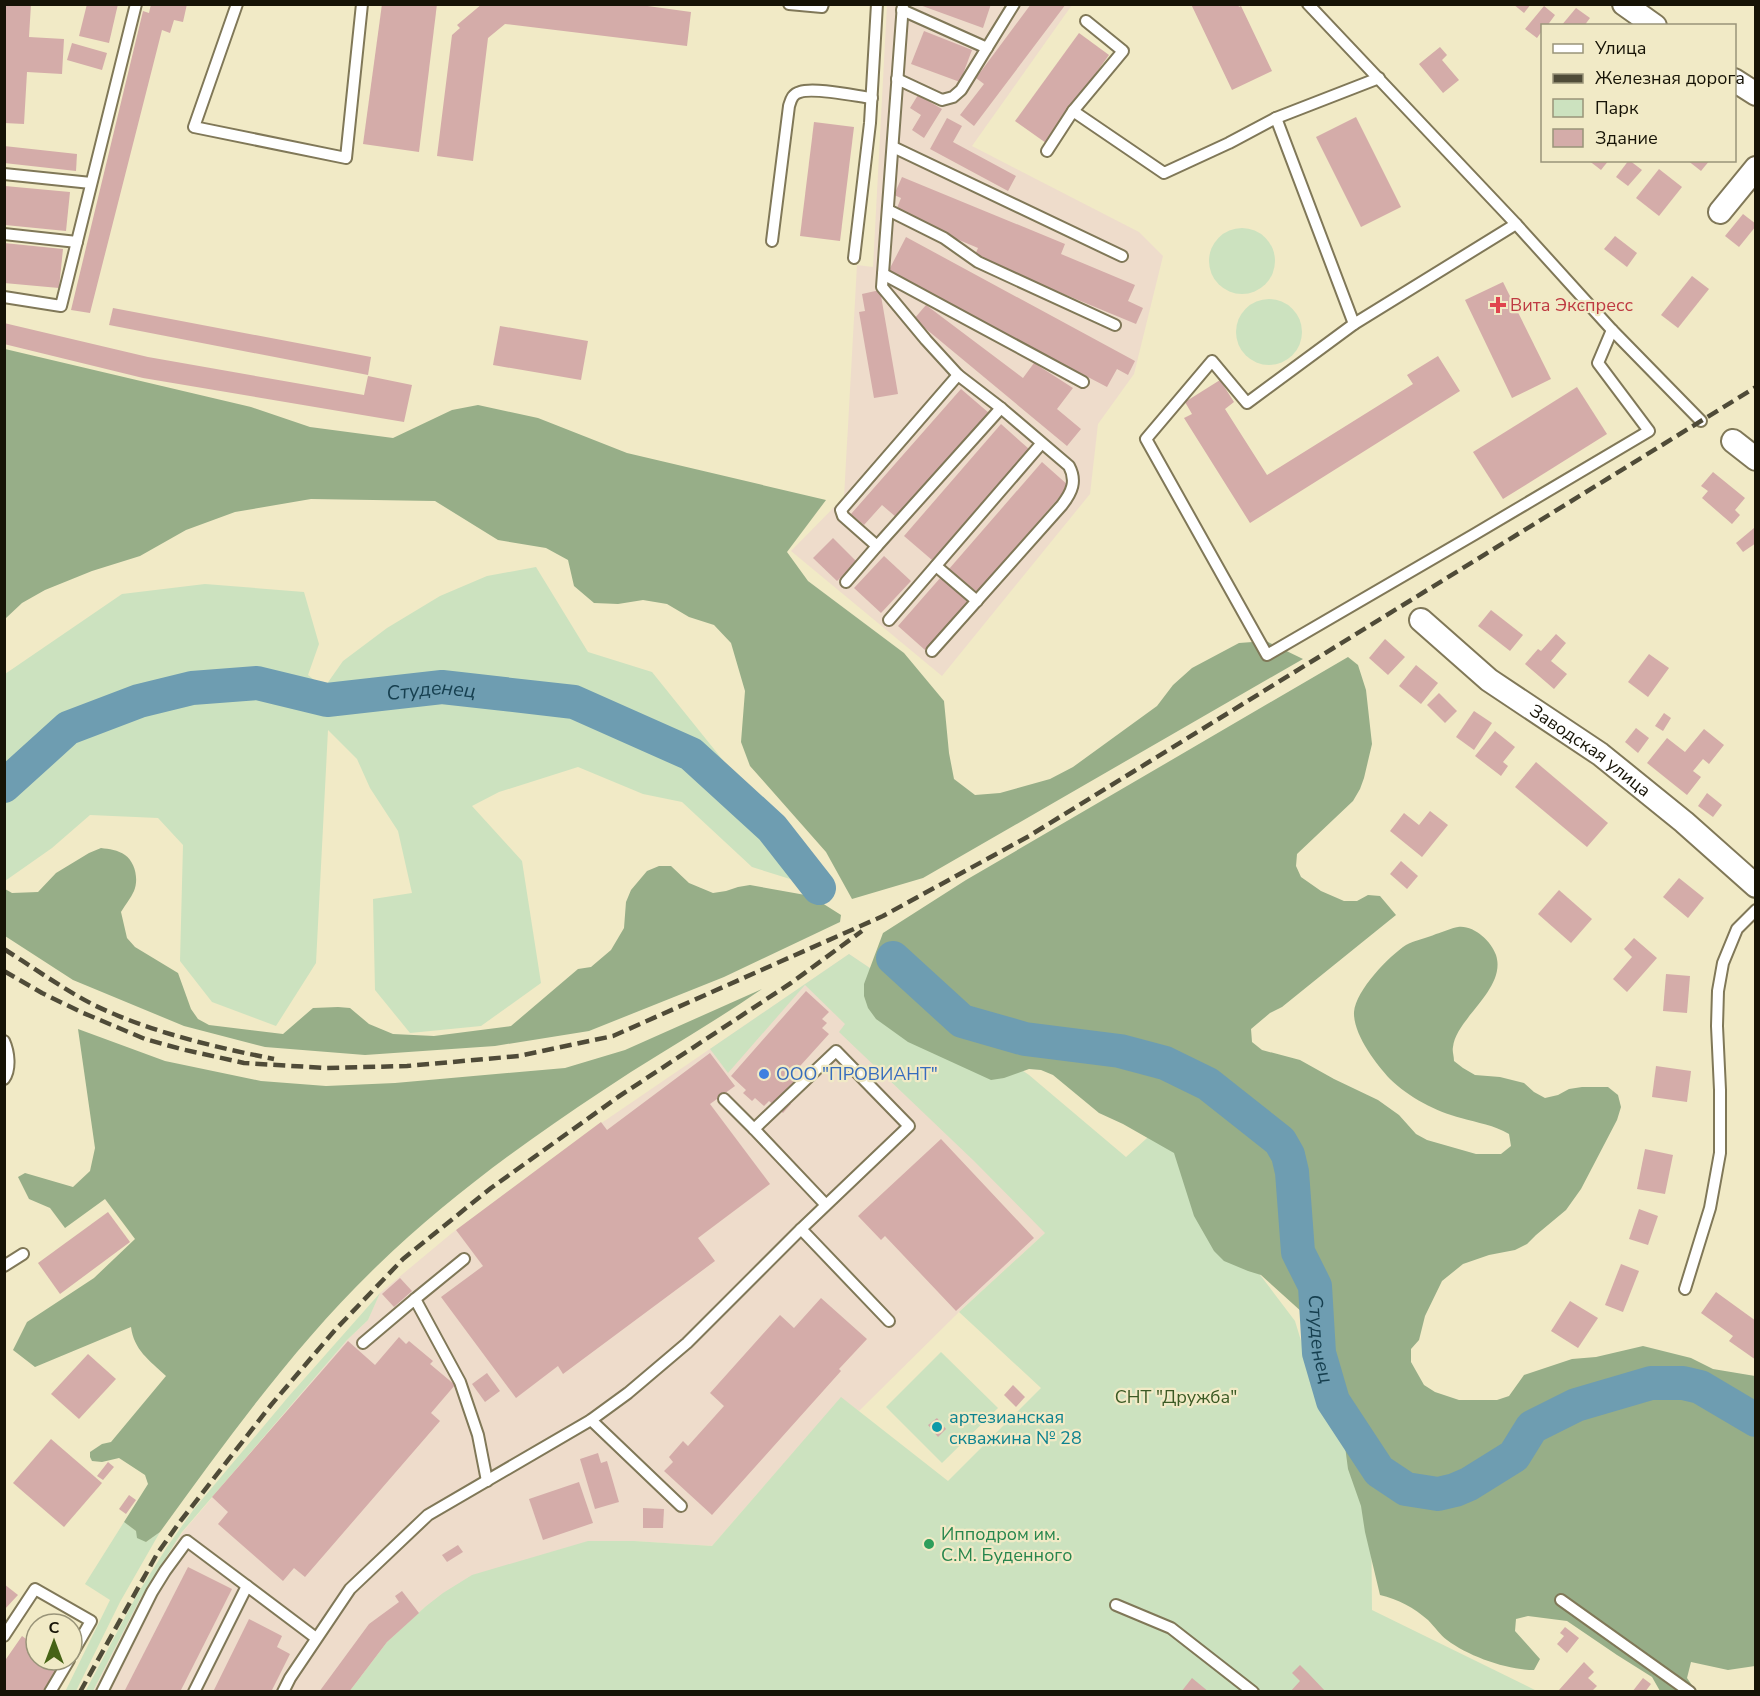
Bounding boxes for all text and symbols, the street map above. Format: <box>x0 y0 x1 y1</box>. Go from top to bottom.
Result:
legend <box>1541 24 1736 162</box>
text: Улица <box>1594 36 1646 60</box>
text: Железная дорога <box>1595 66 1745 90</box>
text: Парк <box>1595 96 1639 120</box>
text: Здание <box>1595 126 1658 150</box>
place label: Вита Экспресс <box>1510 293 1634 317</box>
marker: Вита Экспресс <box>1491 298 1505 312</box>
water label: Студенец <box>385 674 477 707</box>
street label: Заводская улица <box>1525 698 1656 802</box>
place label: ООО "ПРОВИАНТ" <box>776 1062 938 1086</box>
marker: ООО "ПРОВИАНТ" <box>757 1067 771 1081</box>
water label: Студенец <box>1302 1293 1341 1387</box>
park label: СНТ "Дружба" <box>1115 1385 1237 1409</box>
place label: артезианская скважина № 28 <box>949 1405 1082 1450</box>
marker: артезианская скважина № 28 <box>930 1420 944 1434</box>
place label: Ипподром им. С.М. Буденного <box>941 1522 1072 1567</box>
marker: Ипподром им. С.М. Буденного <box>922 1537 936 1551</box>
north arrow <box>24 1612 84 1672</box>
text: С <box>49 1617 60 1639</box>

